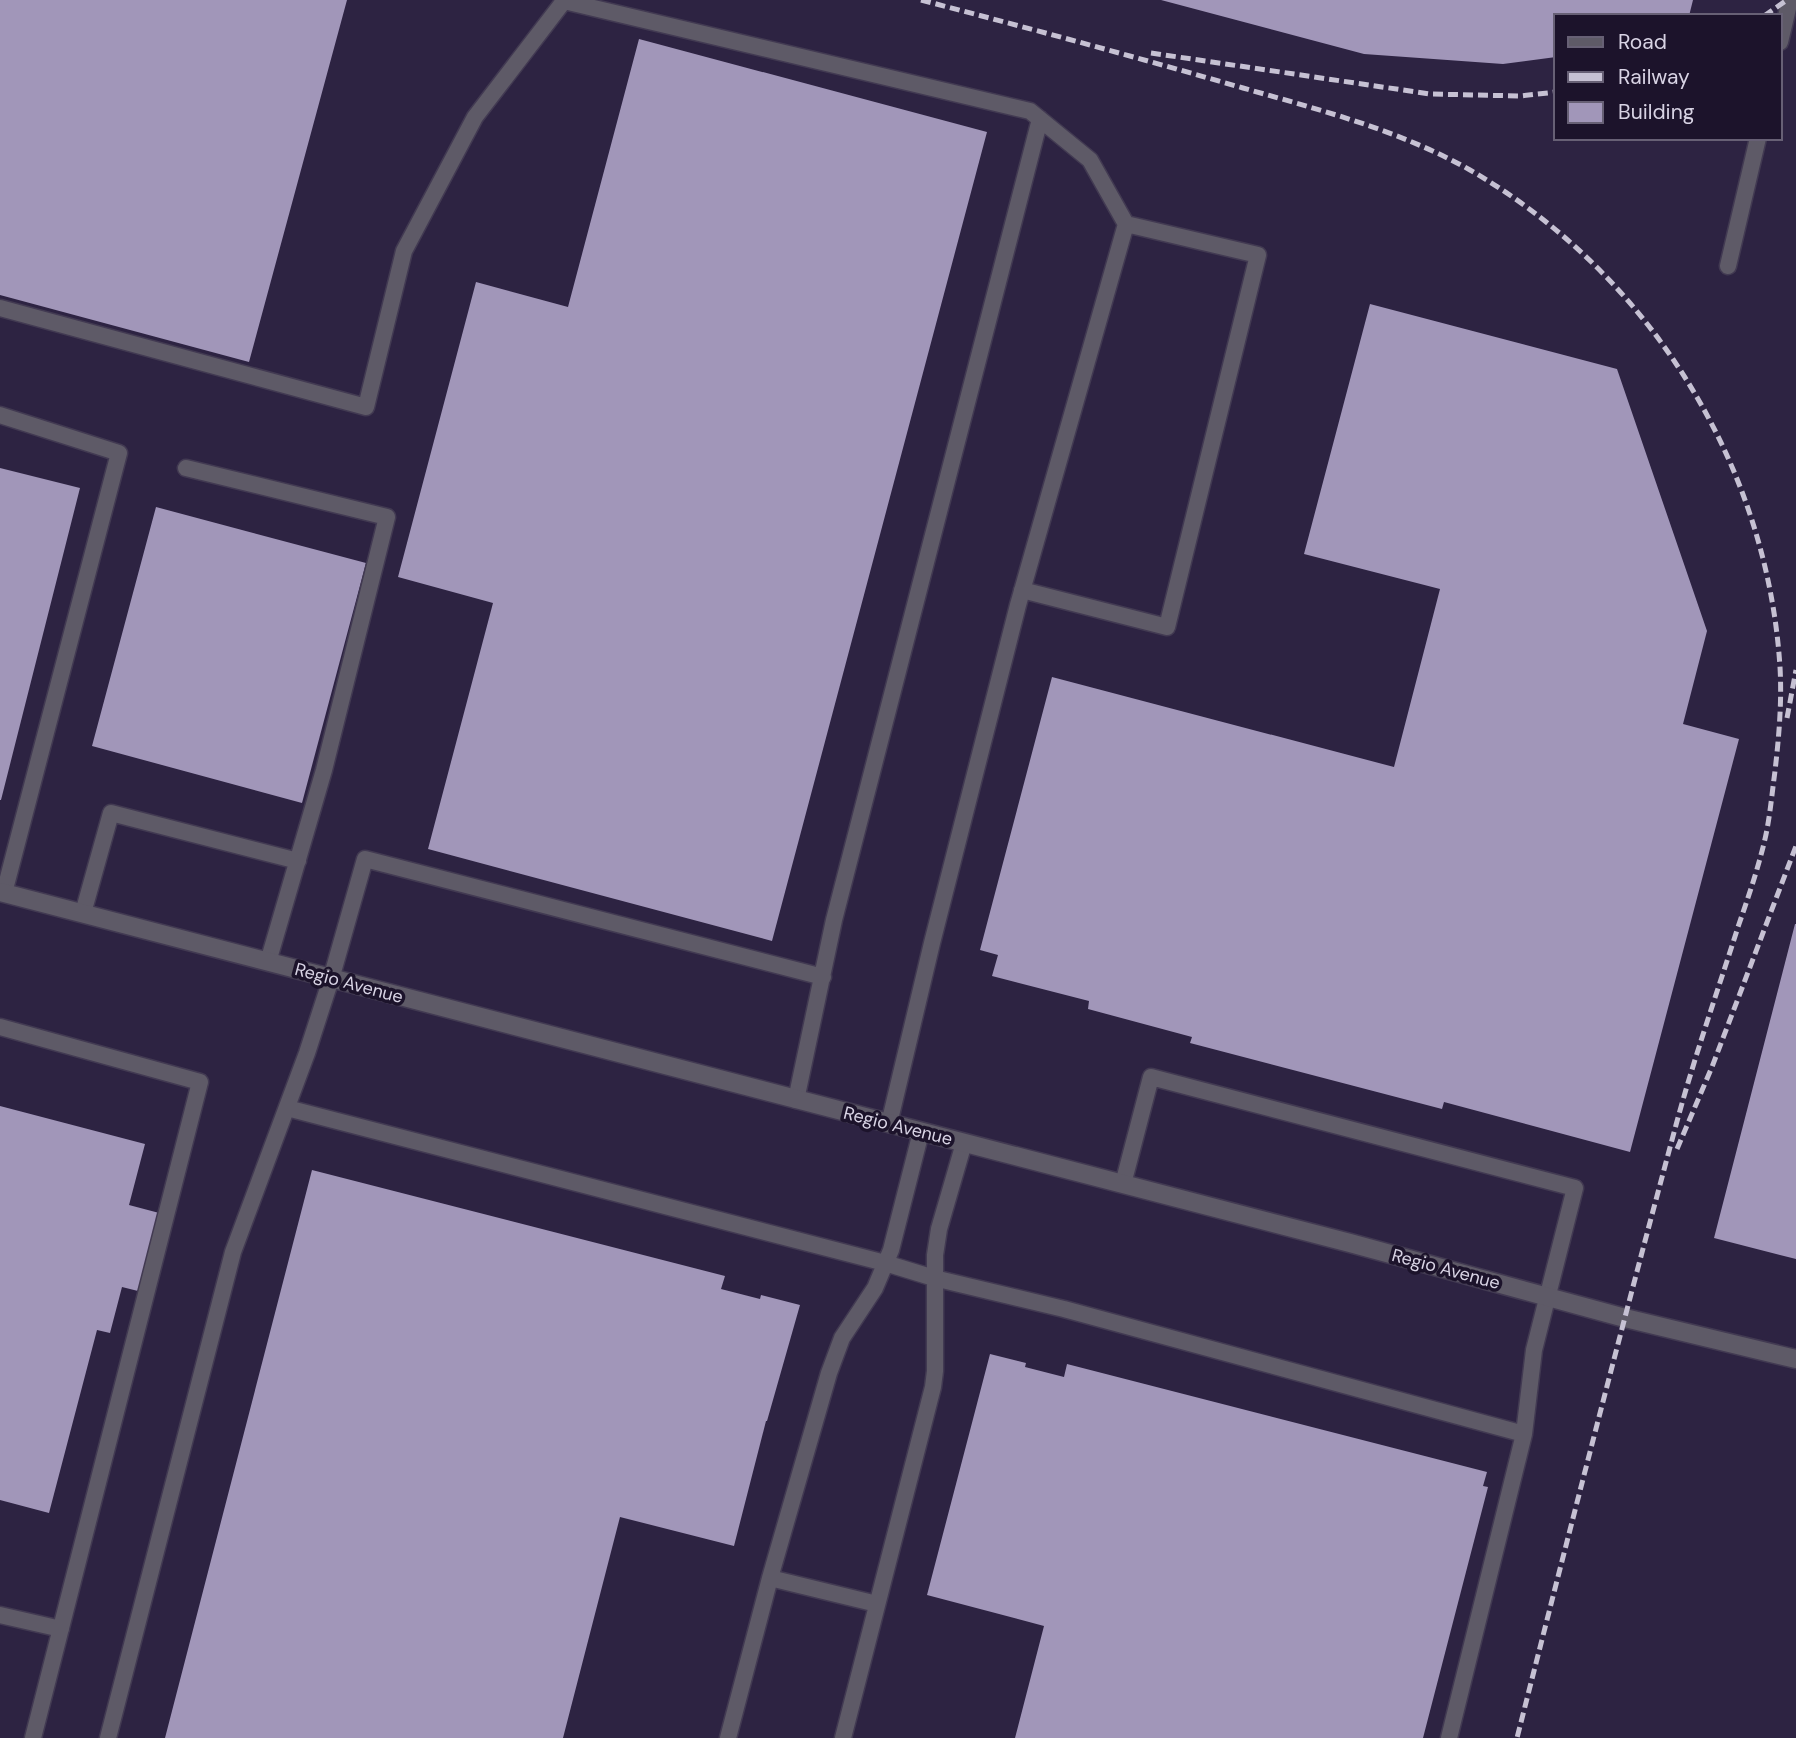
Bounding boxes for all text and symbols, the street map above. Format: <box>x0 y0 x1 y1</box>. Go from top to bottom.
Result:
legend <box>1554 14 1782 140</box>
text: Road <box>1618 28 1667 56</box>
text: Railway <box>1618 63 1690 91</box>
text: Building <box>1618 98 1695 126</box>
street label: Regio Avenue <box>292 957 406 1009</box>
street label: Regio Avenue <box>841 1101 955 1151</box>
street label: Regio Avenue <box>1389 1243 1503 1295</box>

